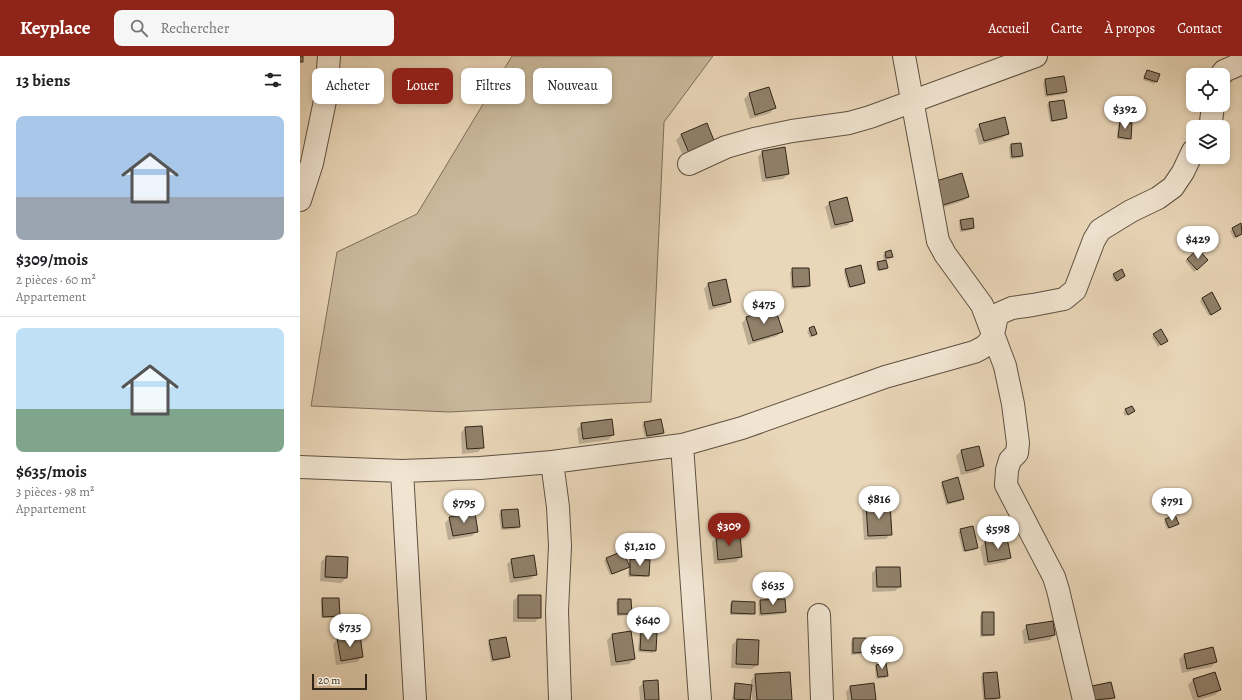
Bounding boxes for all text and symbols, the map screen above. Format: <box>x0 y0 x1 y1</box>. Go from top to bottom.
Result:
search box <box>114 10 394 46</box>
text: Keyplace <box>20 15 90 41</box>
icon: search <box>128 17 150 39</box>
text: Rechercher <box>160 18 229 38</box>
text: Accueil <box>988 19 1029 38</box>
text: Carte <box>1051 19 1083 38</box>
text: À propos <box>1105 19 1155 38</box>
text: Contact <box>1177 19 1222 38</box>
chip: Acheter <box>312 68 384 104</box>
chip: Louer <box>392 68 453 104</box>
chip: Filtres <box>461 68 525 104</box>
chip: Nouveau <box>533 68 612 104</box>
map controls <box>1186 68 1230 164</box>
button: locate <box>1186 68 1230 112</box>
text: 13 biens <box>16 69 70 92</box>
icon: filters <box>262 69 284 91</box>
pin: $392 <box>1101 96 1149 130</box>
text: $392 <box>1113 100 1137 117</box>
button: layers <box>1186 120 1230 164</box>
icon: home <box>114 142 186 214</box>
pin: $429 <box>1174 226 1222 260</box>
text: $429 <box>1186 230 1210 247</box>
text: $309/mois <box>16 248 88 271</box>
text: 2 pièces · 60 m² <box>16 271 96 288</box>
text: Appartement <box>16 288 86 305</box>
pin: $475 <box>740 291 788 325</box>
text: $475 <box>752 295 776 312</box>
icon: home <box>114 354 186 426</box>
text: $635/mois <box>16 460 87 483</box>
text: 3 pièces · 98 m² <box>16 483 94 500</box>
pin: $816 <box>855 486 903 520</box>
pin: $791 <box>1148 488 1196 522</box>
pin: $795 <box>440 490 488 524</box>
text: $816 <box>867 490 891 507</box>
text: $791 <box>1161 492 1183 509</box>
text: $795 <box>452 494 476 511</box>
text: Appartement <box>16 500 86 517</box>
pin: $309 <box>705 513 753 547</box>
pin: $598 <box>974 516 1022 550</box>
text: $309 <box>717 517 741 534</box>
text: $598 <box>986 520 1010 537</box>
pin: $1,210 <box>607 533 673 567</box>
text: $1,210 <box>624 537 656 554</box>
pin: $635 <box>749 572 797 606</box>
text: $635 <box>761 576 785 593</box>
pin: $640 <box>624 607 672 641</box>
text: $640 <box>636 611 660 628</box>
pin: $735 <box>326 614 374 648</box>
text: $735 <box>339 618 361 635</box>
pin: $569 <box>858 636 906 670</box>
text: $569 <box>870 640 894 657</box>
scale bar <box>312 672 367 691</box>
text: 20 m <box>318 673 340 688</box>

